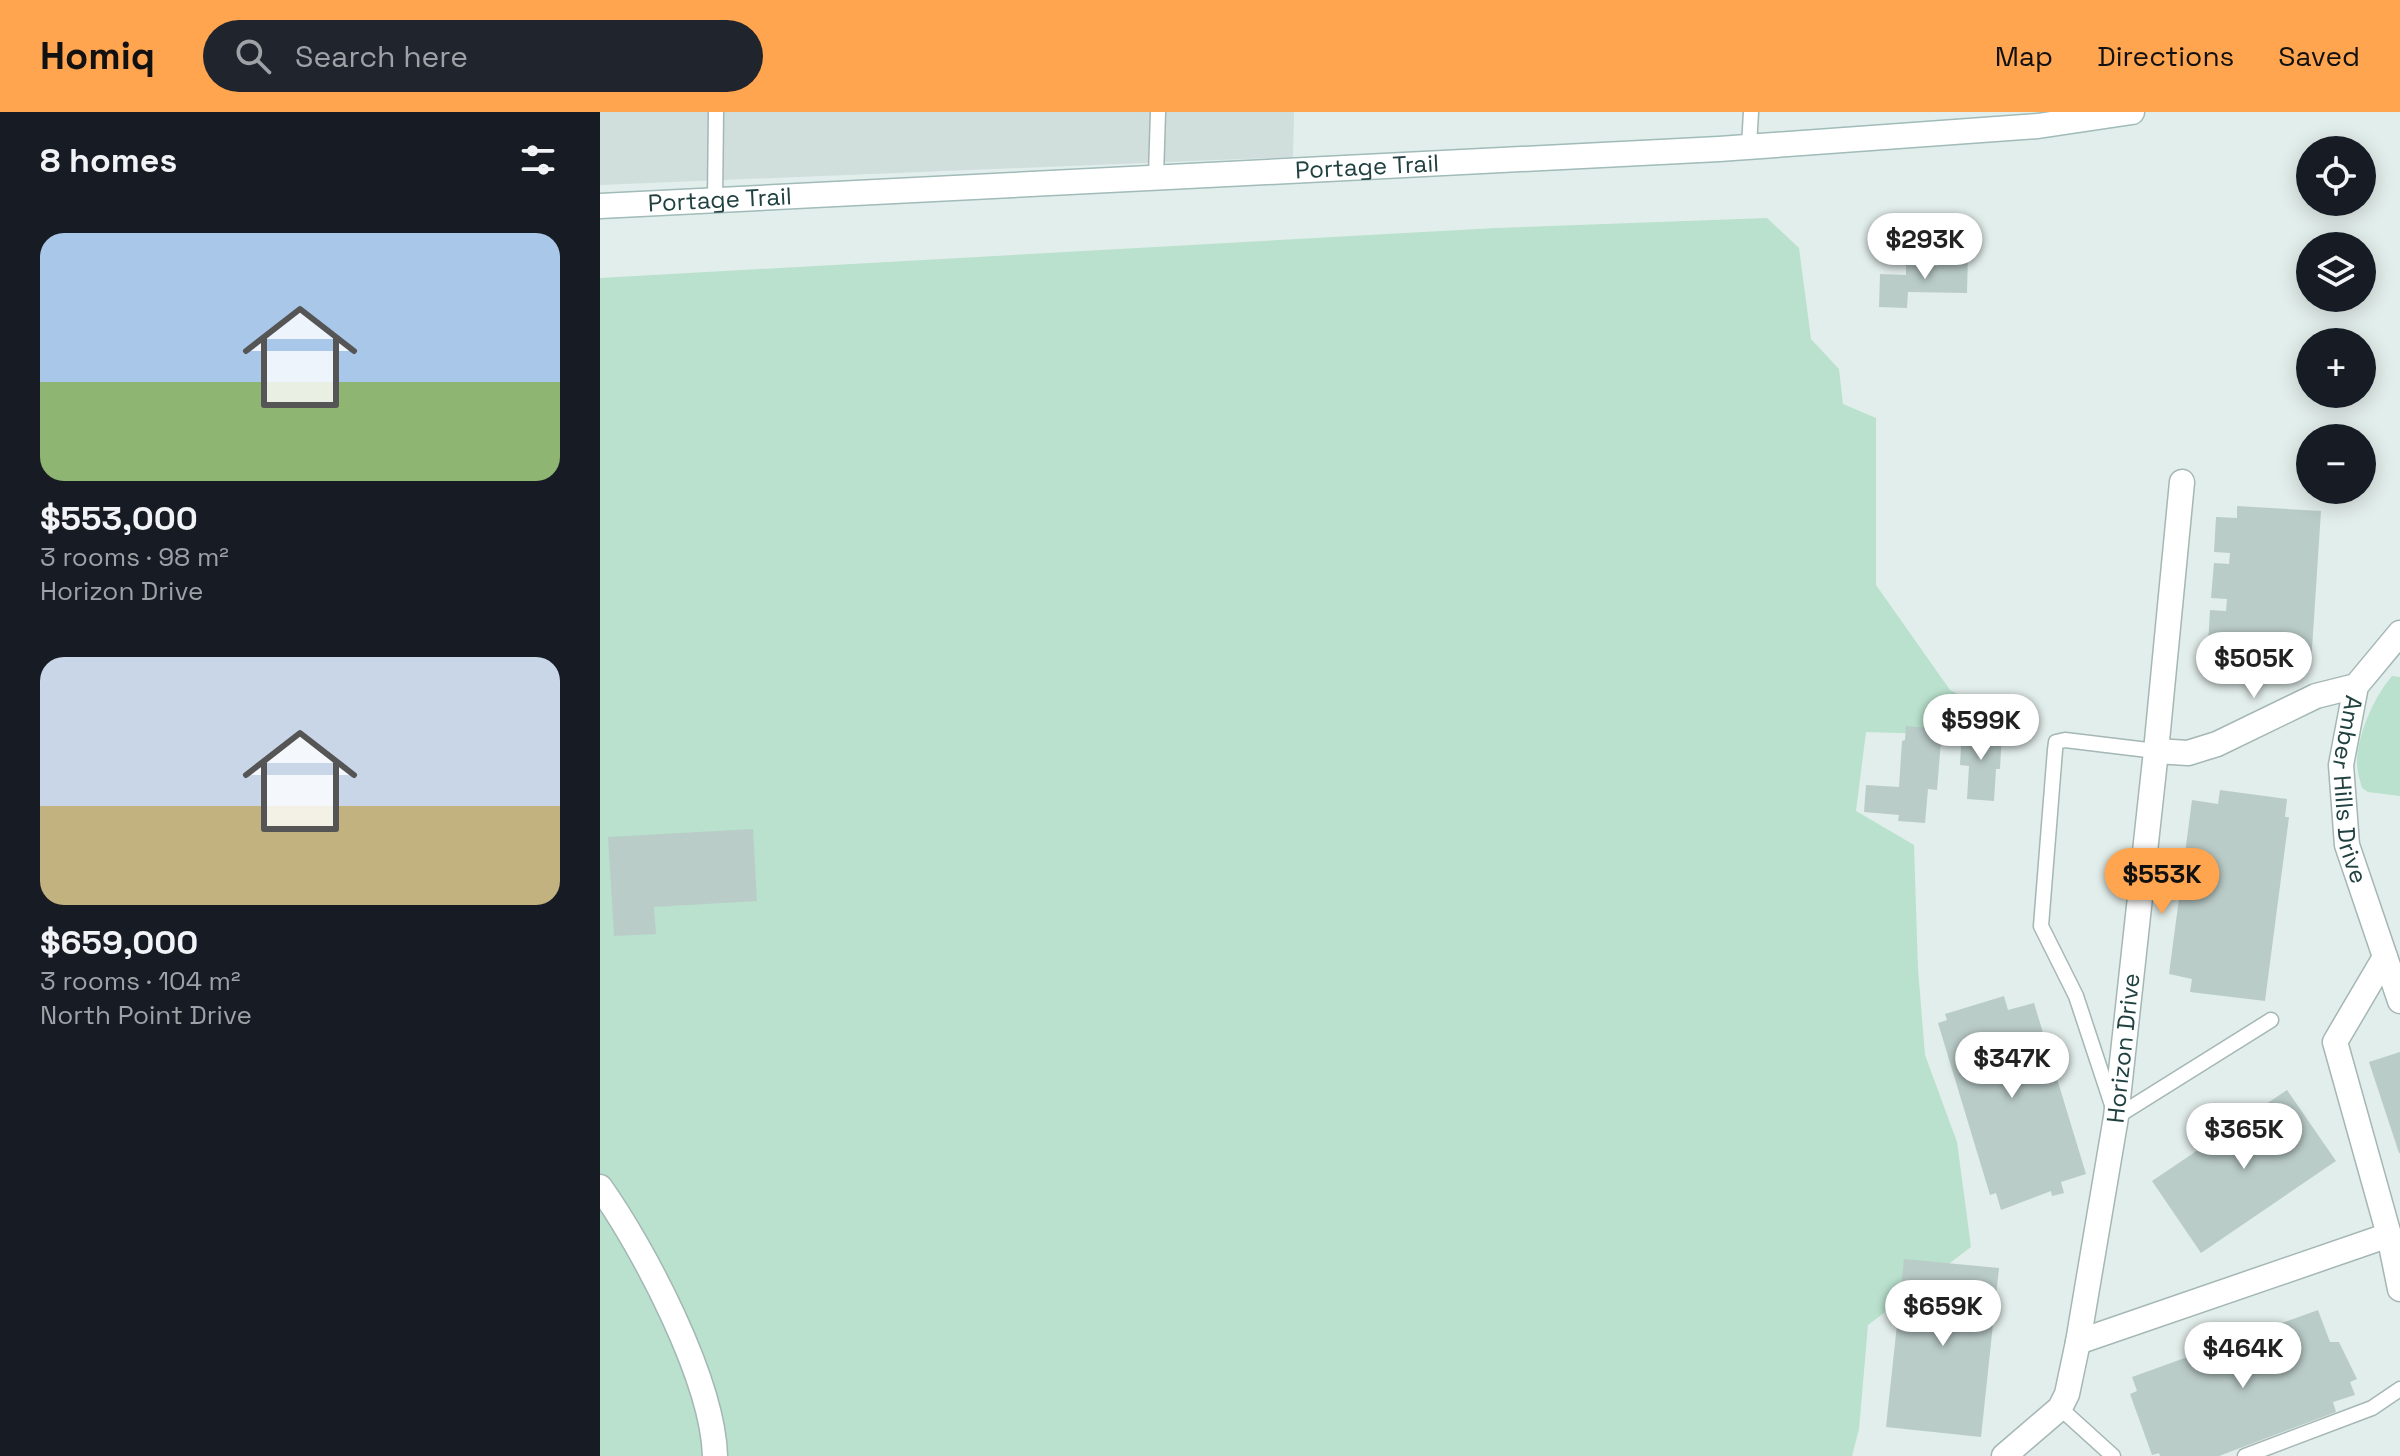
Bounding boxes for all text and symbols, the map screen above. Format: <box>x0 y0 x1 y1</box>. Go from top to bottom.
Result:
search box <box>203 20 763 92</box>
text: Homiq <box>40 32 155 80</box>
icon: search <box>231 34 275 78</box>
text: Search here <box>295 37 468 76</box>
text: Map <box>1995 38 2053 74</box>
text: Directions <box>2097 38 2234 74</box>
text: Saved <box>2278 38 2360 74</box>
map controls <box>2296 136 2376 504</box>
button: locate <box>2296 136 2376 216</box>
icon: filters <box>516 138 560 182</box>
text: 8 homes <box>40 139 177 182</box>
street label: Portage Trail <box>1294 147 1440 186</box>
street label: Portage Trail <box>647 180 793 219</box>
pin: $293K <box>1869 213 1981 281</box>
text: $293K <box>1885 222 1965 256</box>
button: layers <box>2296 232 2376 312</box>
icon: home <box>228 285 372 429</box>
button: + <box>2296 328 2376 408</box>
button: − <box>2296 424 2376 504</box>
text: $553,000 <box>40 497 198 540</box>
text: 3 rooms · 98 m² <box>40 540 229 574</box>
text: Horizon Drive <box>40 574 203 608</box>
pin: $505K <box>2198 632 2310 700</box>
text: $505K <box>2214 641 2294 675</box>
street label: Amber Hills Drive <box>2326 693 2375 887</box>
pin: $599K <box>1925 694 2037 762</box>
text: $599K <box>1941 703 2021 737</box>
icon: home <box>228 709 372 853</box>
pin: $553K <box>2106 848 2218 916</box>
text: $553K <box>2122 857 2202 891</box>
text: $659,000 <box>40 921 198 964</box>
text: 3 rooms · 104 m² <box>40 964 241 998</box>
street label: Horizon Drive <box>2099 971 2147 1125</box>
text: North Point Drive <box>40 998 252 1032</box>
pin: $347K <box>1956 1032 2068 1100</box>
text: $347K <box>1973 1041 2051 1075</box>
pin: $365K <box>2188 1103 2300 1171</box>
text: $365K <box>2204 1112 2284 1146</box>
pin: $659K <box>1887 1280 1999 1348</box>
text: $659K <box>1903 1289 1983 1323</box>
pin: $464K <box>2187 1322 2299 1390</box>
text: $464K <box>2202 1331 2284 1365</box>

